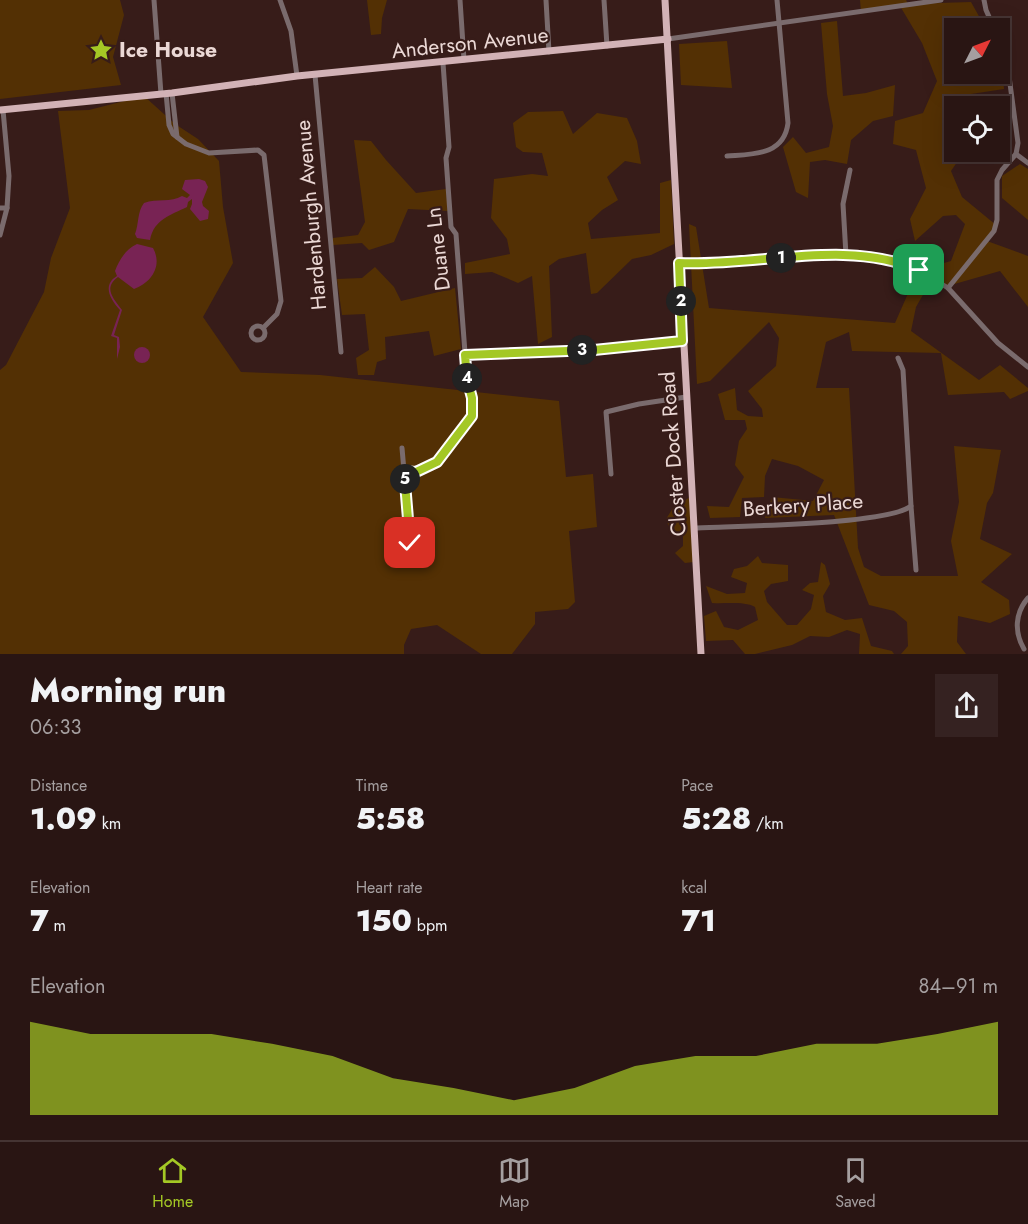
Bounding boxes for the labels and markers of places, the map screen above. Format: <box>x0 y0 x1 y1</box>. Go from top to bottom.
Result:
place label: Ice House <box>119 35 217 65</box>
place icon: Ice House <box>88 37 114 63</box>
pin: 1 <box>766 243 796 273</box>
pin <box>893 244 944 295</box>
pin: 2 <box>666 286 696 316</box>
pin: 3 <box>567 335 597 365</box>
pin: 4 <box>452 363 482 393</box>
pin: 5 <box>390 464 420 494</box>
pin <box>384 517 435 568</box>

